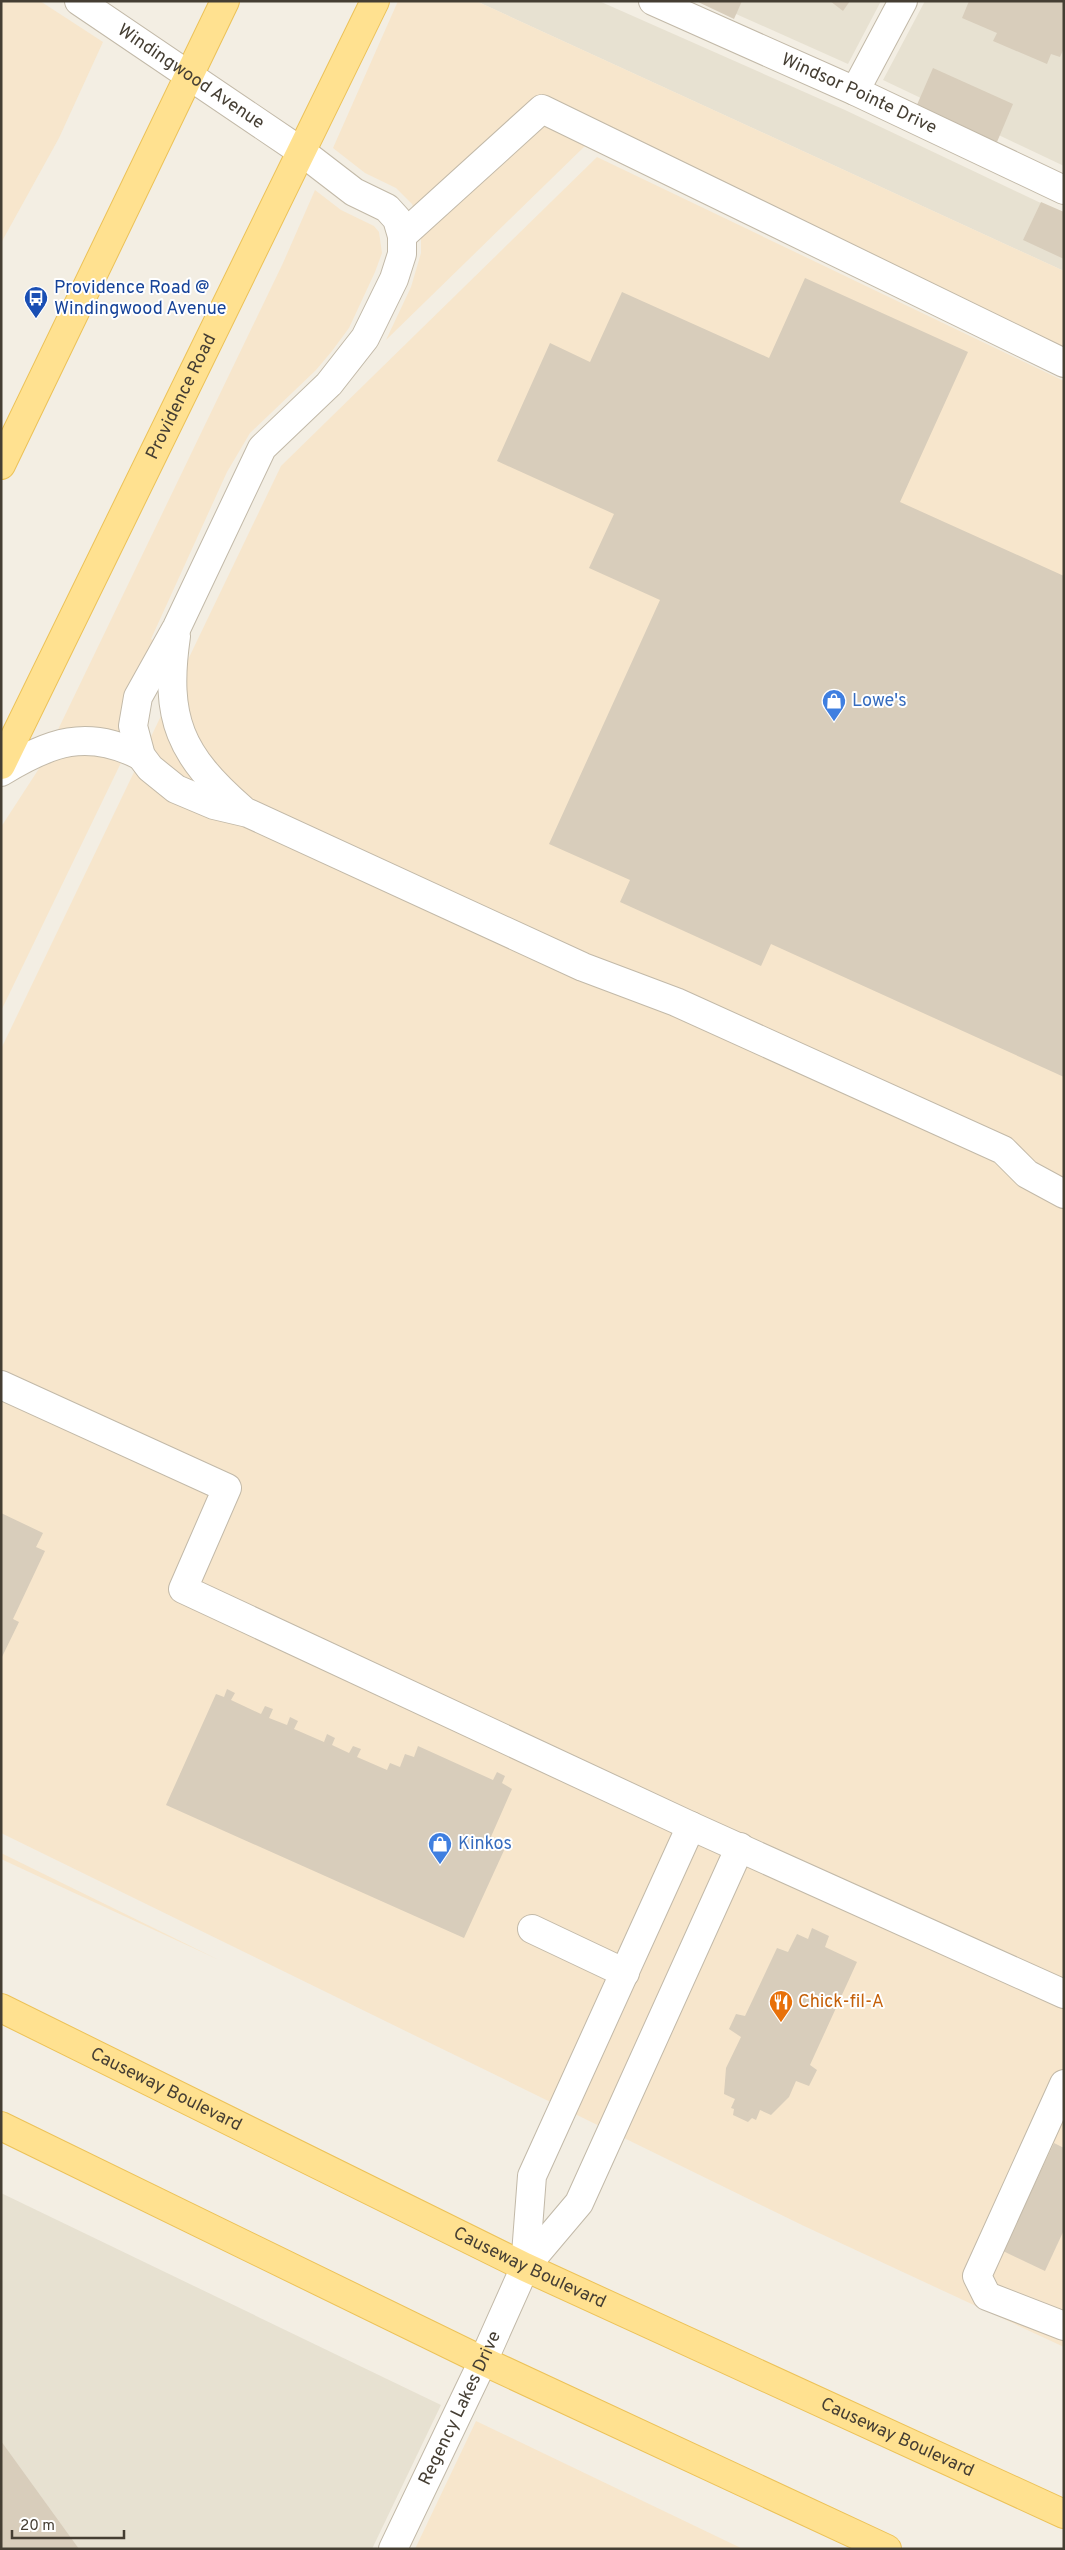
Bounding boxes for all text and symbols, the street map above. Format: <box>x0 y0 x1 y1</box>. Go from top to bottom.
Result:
street label: Windingwood Avenue <box>113 19 269 135</box>
street label: Windsor Pointe Drive <box>778 48 941 140</box>
place label: Providence Road @ Windingwood Avenue <box>54 277 226 321</box>
bus stop icon: Providence Road @ Windingwood Avenue <box>23 285 49 319</box>
street label: Providence Road <box>141 330 222 463</box>
shop icon: Lowe's <box>821 688 847 722</box>
place label: Lowe's <box>852 690 907 713</box>
shop icon: Kinkos <box>427 1831 453 1865</box>
place label: Kinkos <box>458 1833 512 1856</box>
restaurant icon: Chick-fil-A <box>768 1989 794 2023</box>
place label: Chick-fil-A <box>798 1991 884 2014</box>
street label: Causeway Boulevard <box>86 2042 246 2137</box>
street label: Causeway Boulevard <box>449 2222 610 2314</box>
street label: Regency Lakes Drive <box>414 2327 506 2489</box>
street label: Causeway Boulevard <box>817 2392 978 2483</box>
scale bar <box>12 2508 125 2540</box>
text: 20 m <box>20 2517 55 2536</box>

